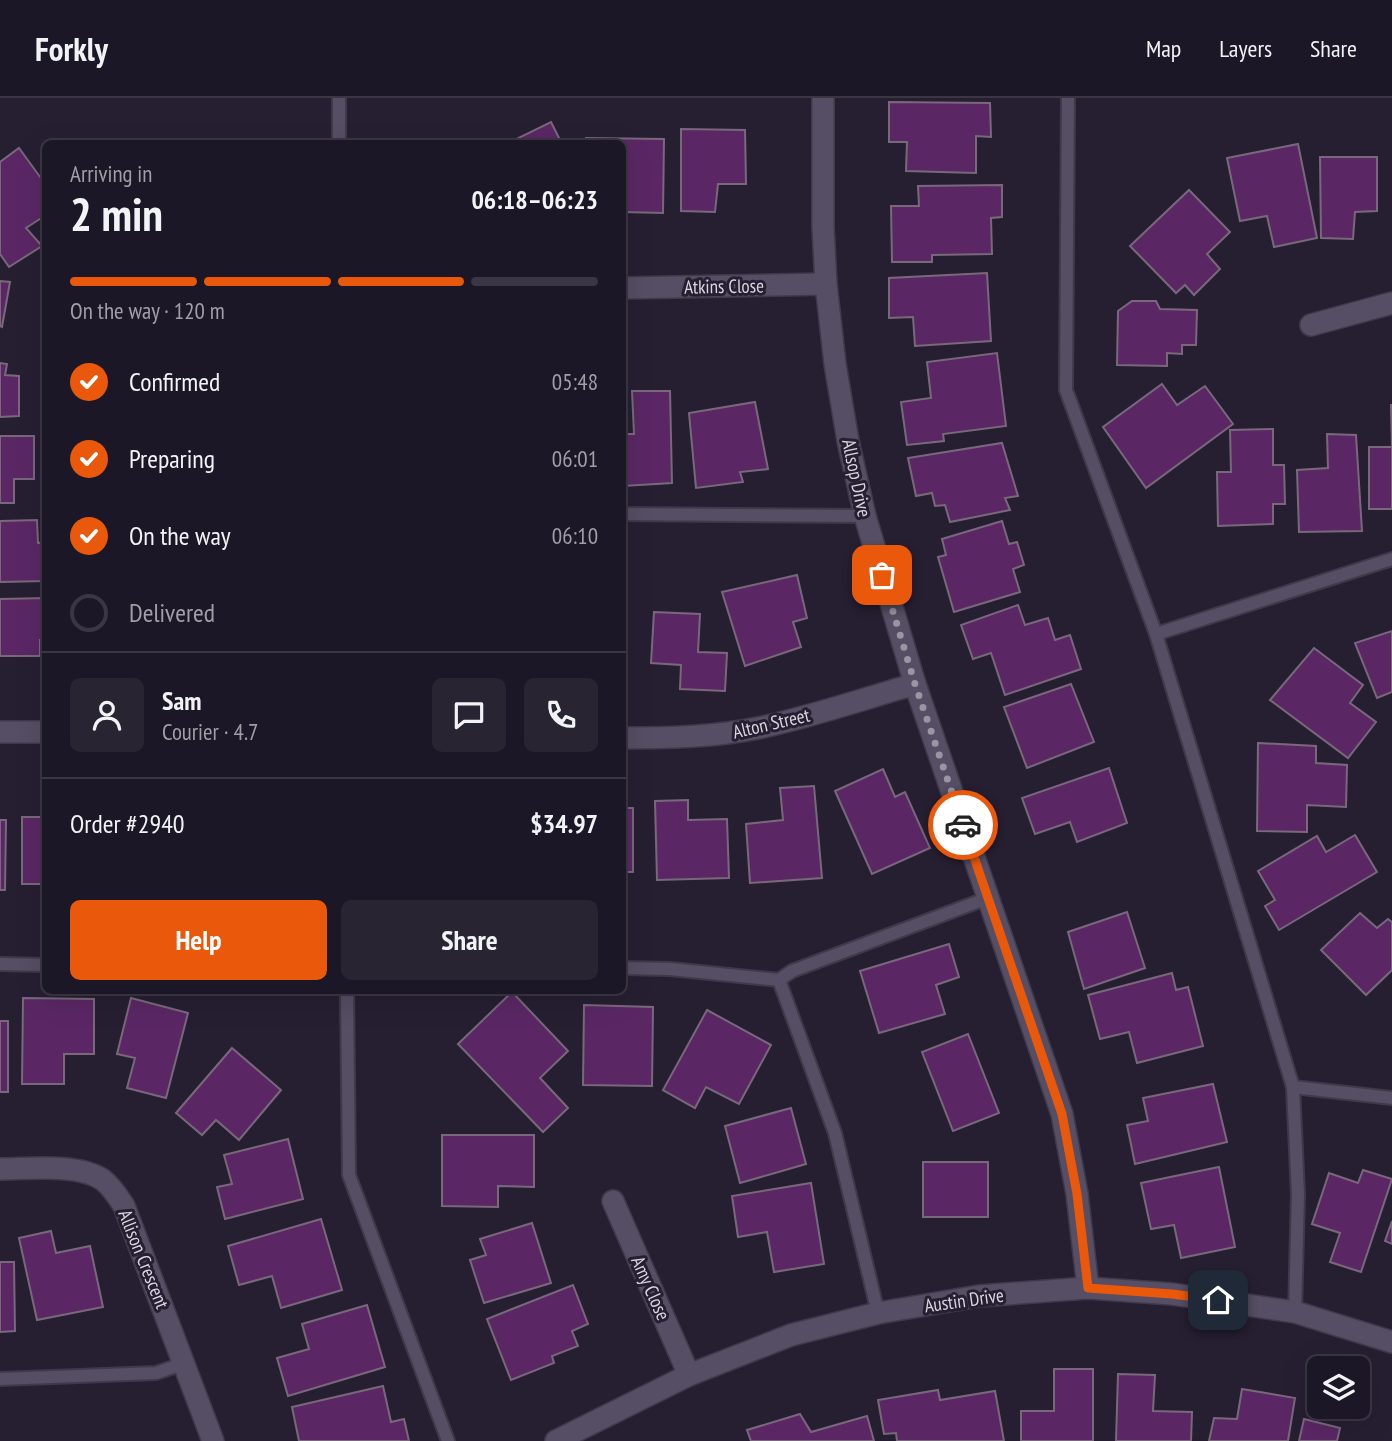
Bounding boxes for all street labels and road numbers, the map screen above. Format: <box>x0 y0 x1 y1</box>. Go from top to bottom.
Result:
street label: Atkins Close <box>684 273 764 299</box>
street label: Allsop Drive <box>837 437 877 519</box>
street label: Alton Street <box>730 702 813 744</box>
street label: Allison Crescent <box>113 1206 175 1313</box>
street label: Amy Close <box>626 1252 676 1324</box>
street label: Austin Drive <box>923 1283 1005 1317</box>

